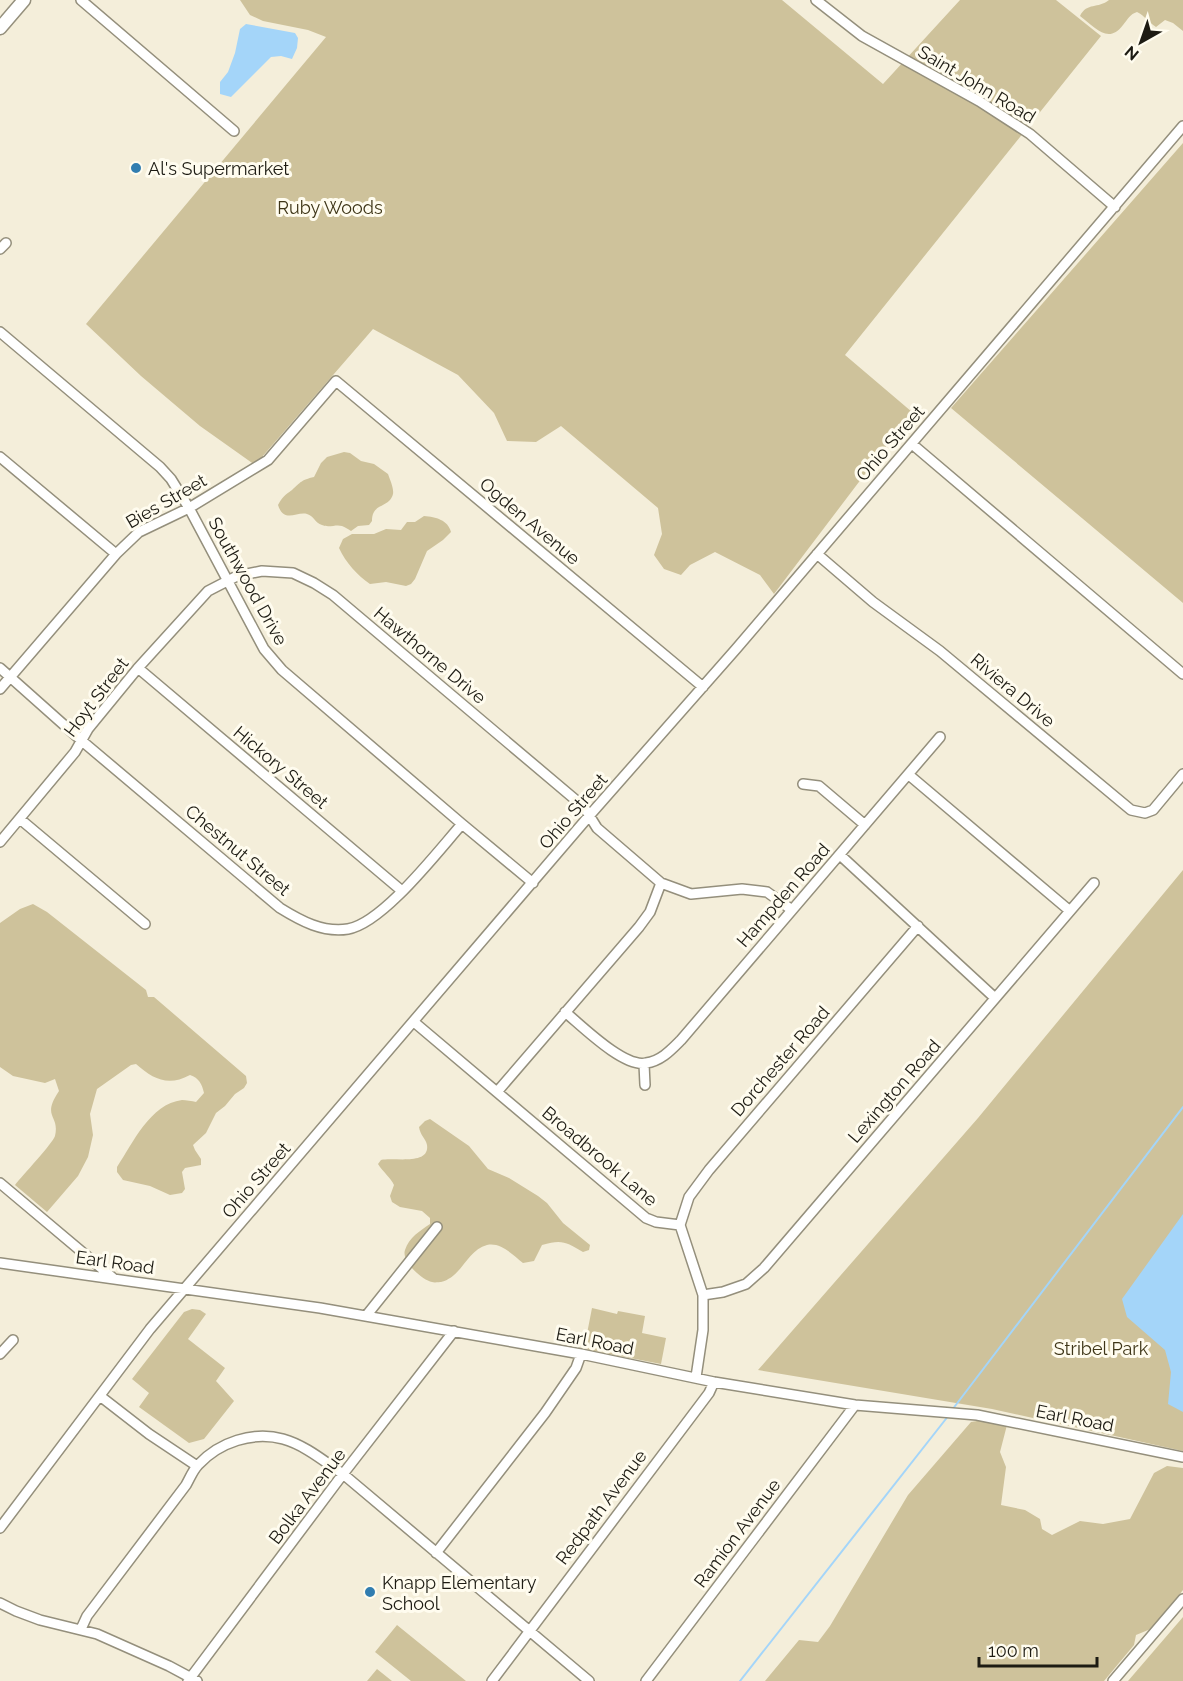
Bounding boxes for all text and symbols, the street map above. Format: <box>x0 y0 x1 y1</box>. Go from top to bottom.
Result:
north arrow <box>1111 12 1171 72</box>
street label: Saint John Road <box>915 41 1039 127</box>
text: N <box>1121 42 1142 64</box>
place label: Al's Supermarket <box>148 158 289 179</box>
marker: Al's Supermarket <box>129 161 143 175</box>
park label: Ruby Woods <box>277 197 383 218</box>
street label: Ohio Street <box>852 401 928 485</box>
street label: Bies Street <box>122 469 210 533</box>
street label: Ogden Avenue <box>476 473 585 569</box>
street label: Southwood Drive <box>204 513 292 649</box>
street label: Hawthorne Drive <box>370 602 491 708</box>
street label: Riviera Drive <box>967 649 1060 732</box>
street label: Hoyt Street <box>59 653 133 741</box>
street label: Hickory Street <box>229 721 333 813</box>
street label: Ohio Street <box>535 769 611 853</box>
street label: Chestnut Street <box>182 800 294 900</box>
street label: Hampden Road <box>732 839 834 951</box>
street label: Dorchester Road <box>726 1002 834 1120</box>
street label: Lexington Road <box>843 1035 945 1147</box>
street label: Broadbrook Lane <box>538 1102 662 1211</box>
street label: Ohio Street <box>218 1138 294 1222</box>
street label: Earl Road <box>74 1246 156 1278</box>
street label: Earl Road <box>554 1323 636 1359</box>
park label: Stribel Park <box>1054 1338 1149 1359</box>
street label: Earl Road <box>1034 1400 1116 1436</box>
street label: Bolka Avenue <box>264 1444 350 1548</box>
street label: Redpath Avenue <box>551 1445 651 1568</box>
street label: Ramion Avenue <box>689 1474 785 1591</box>
place label: Knapp Elementary School <box>382 1572 537 1614</box>
marker: Knapp Elementary School <box>363 1585 377 1599</box>
scale bar <box>979 1630 1098 1668</box>
text: 100 m <box>988 1640 1039 1661</box>

